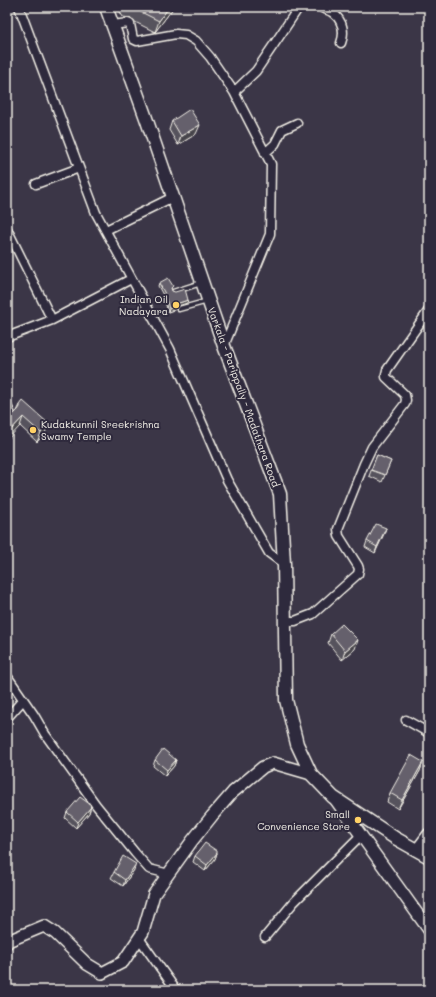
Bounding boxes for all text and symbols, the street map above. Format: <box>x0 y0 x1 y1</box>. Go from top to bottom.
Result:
place label: Indian Oil Nadayara <box>119 292 168 318</box>
marker: Indian Oil Nadayara <box>171 300 181 310</box>
street label: Varkala - Parippally - Madathara Road <box>205 305 283 489</box>
place label: Kudakkunnil Sreekrishna Swamy Temple <box>41 417 160 443</box>
marker: Kudakkunnil Sreekrishna Swamy Temple <box>28 425 38 435</box>
place label: Small Convenience Store <box>257 807 350 833</box>
marker: Small Convenience Store <box>353 815 363 825</box>

